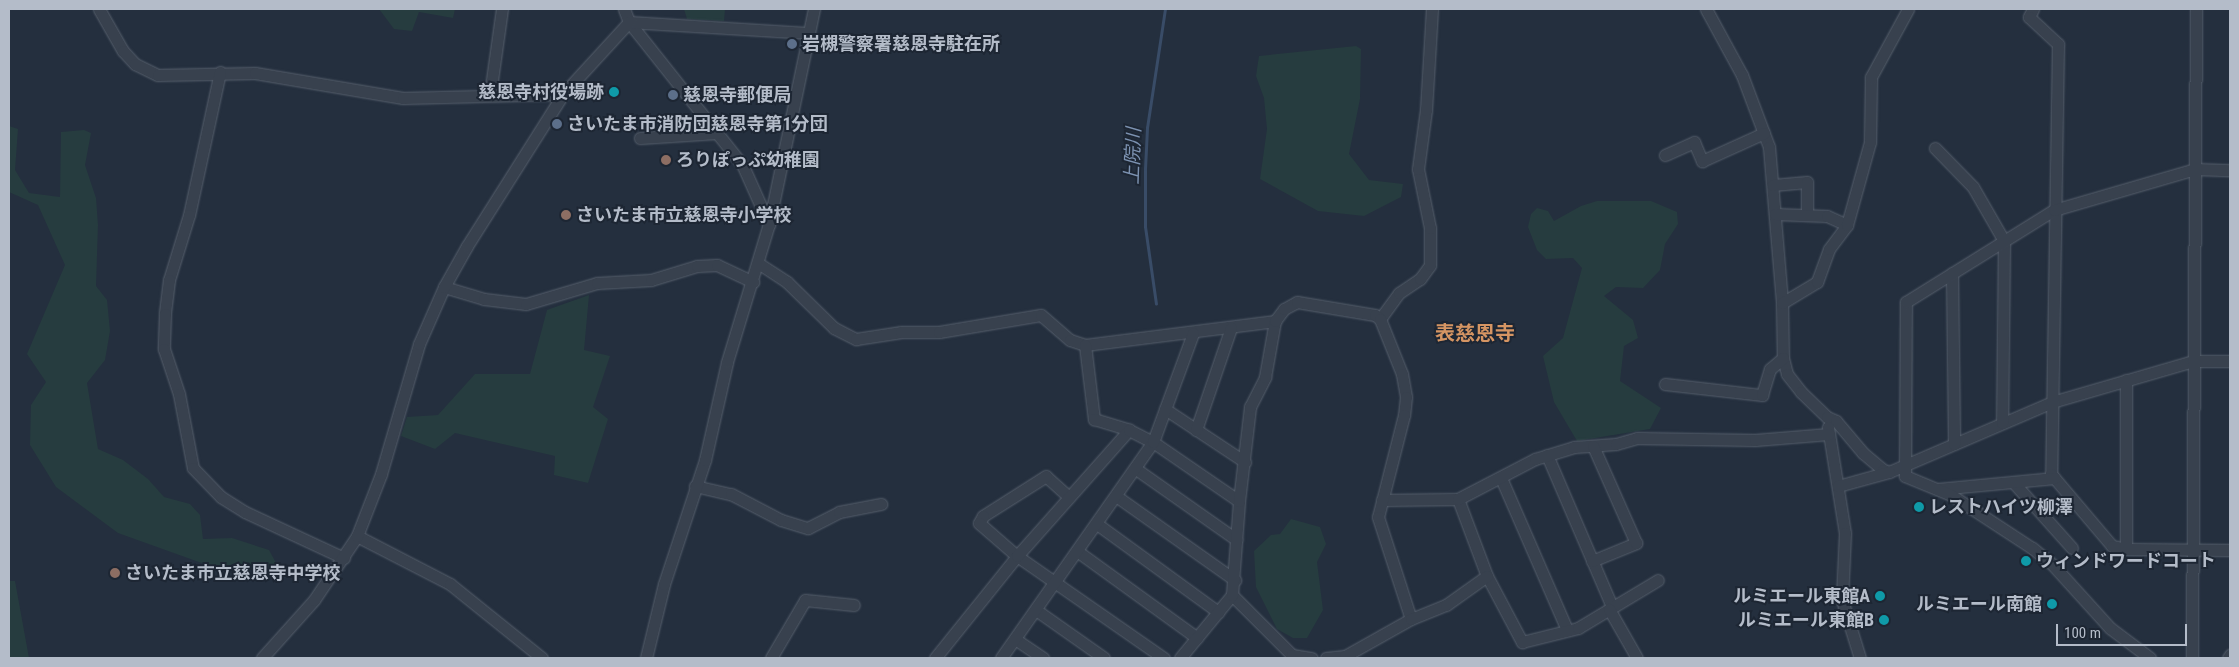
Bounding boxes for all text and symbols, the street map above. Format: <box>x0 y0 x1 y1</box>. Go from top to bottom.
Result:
place label: 岩槻警察署慈恩寺駐在所 <box>802 33 1000 55</box>
marker: 岩槻警察署慈恩寺駐在所 <box>786 38 798 50</box>
place label: 慈恩寺村役場跡 <box>478 81 604 103</box>
place label: 慈恩寺郵便局 <box>683 84 791 106</box>
marker: 慈恩寺村役場跡 <box>608 86 620 98</box>
marker: 慈恩寺郵便局 <box>667 89 679 101</box>
place label: さいたま市消防団慈恩寺第1分団 <box>567 113 828 135</box>
marker: さいたま市消防団慈恩寺第1分団 <box>551 118 563 130</box>
water label: 上院川 <box>1121 127 1145 185</box>
place label: ろりぽっぷ幼稚園 <box>676 149 820 171</box>
marker: ろりぽっぷ幼稚園 <box>660 154 672 166</box>
place label: さいたま市立慈恩寺小学校 <box>576 204 792 226</box>
marker: さいたま市立慈恩寺小学校 <box>560 209 572 221</box>
district label: 表慈恩寺 <box>1435 321 1515 345</box>
place label: レストハイツ柳澤 <box>1929 496 2073 518</box>
marker: レストハイツ柳澤 <box>1913 501 1925 513</box>
place label: ウィンドワードコート <box>2036 550 2216 572</box>
marker: ウィンドワードコート <box>2020 555 2032 567</box>
place label: さいたま市立慈恩寺中学校 <box>125 562 341 584</box>
marker: さいたま市立慈恩寺中学校 <box>109 567 121 579</box>
place label: ルミエール東館A <box>1733 585 1870 607</box>
marker: ルミエール東館A <box>1874 590 1886 602</box>
place label: ルミエール南館 <box>1916 593 2042 615</box>
marker: ルミエール南館 <box>2046 598 2058 610</box>
place label: ルミエール東館B <box>1738 609 1874 631</box>
marker: ルミエール東館B <box>1878 614 1890 626</box>
scale bar <box>2059 614 2190 646</box>
text: 100 m <box>2064 624 2101 642</box>

